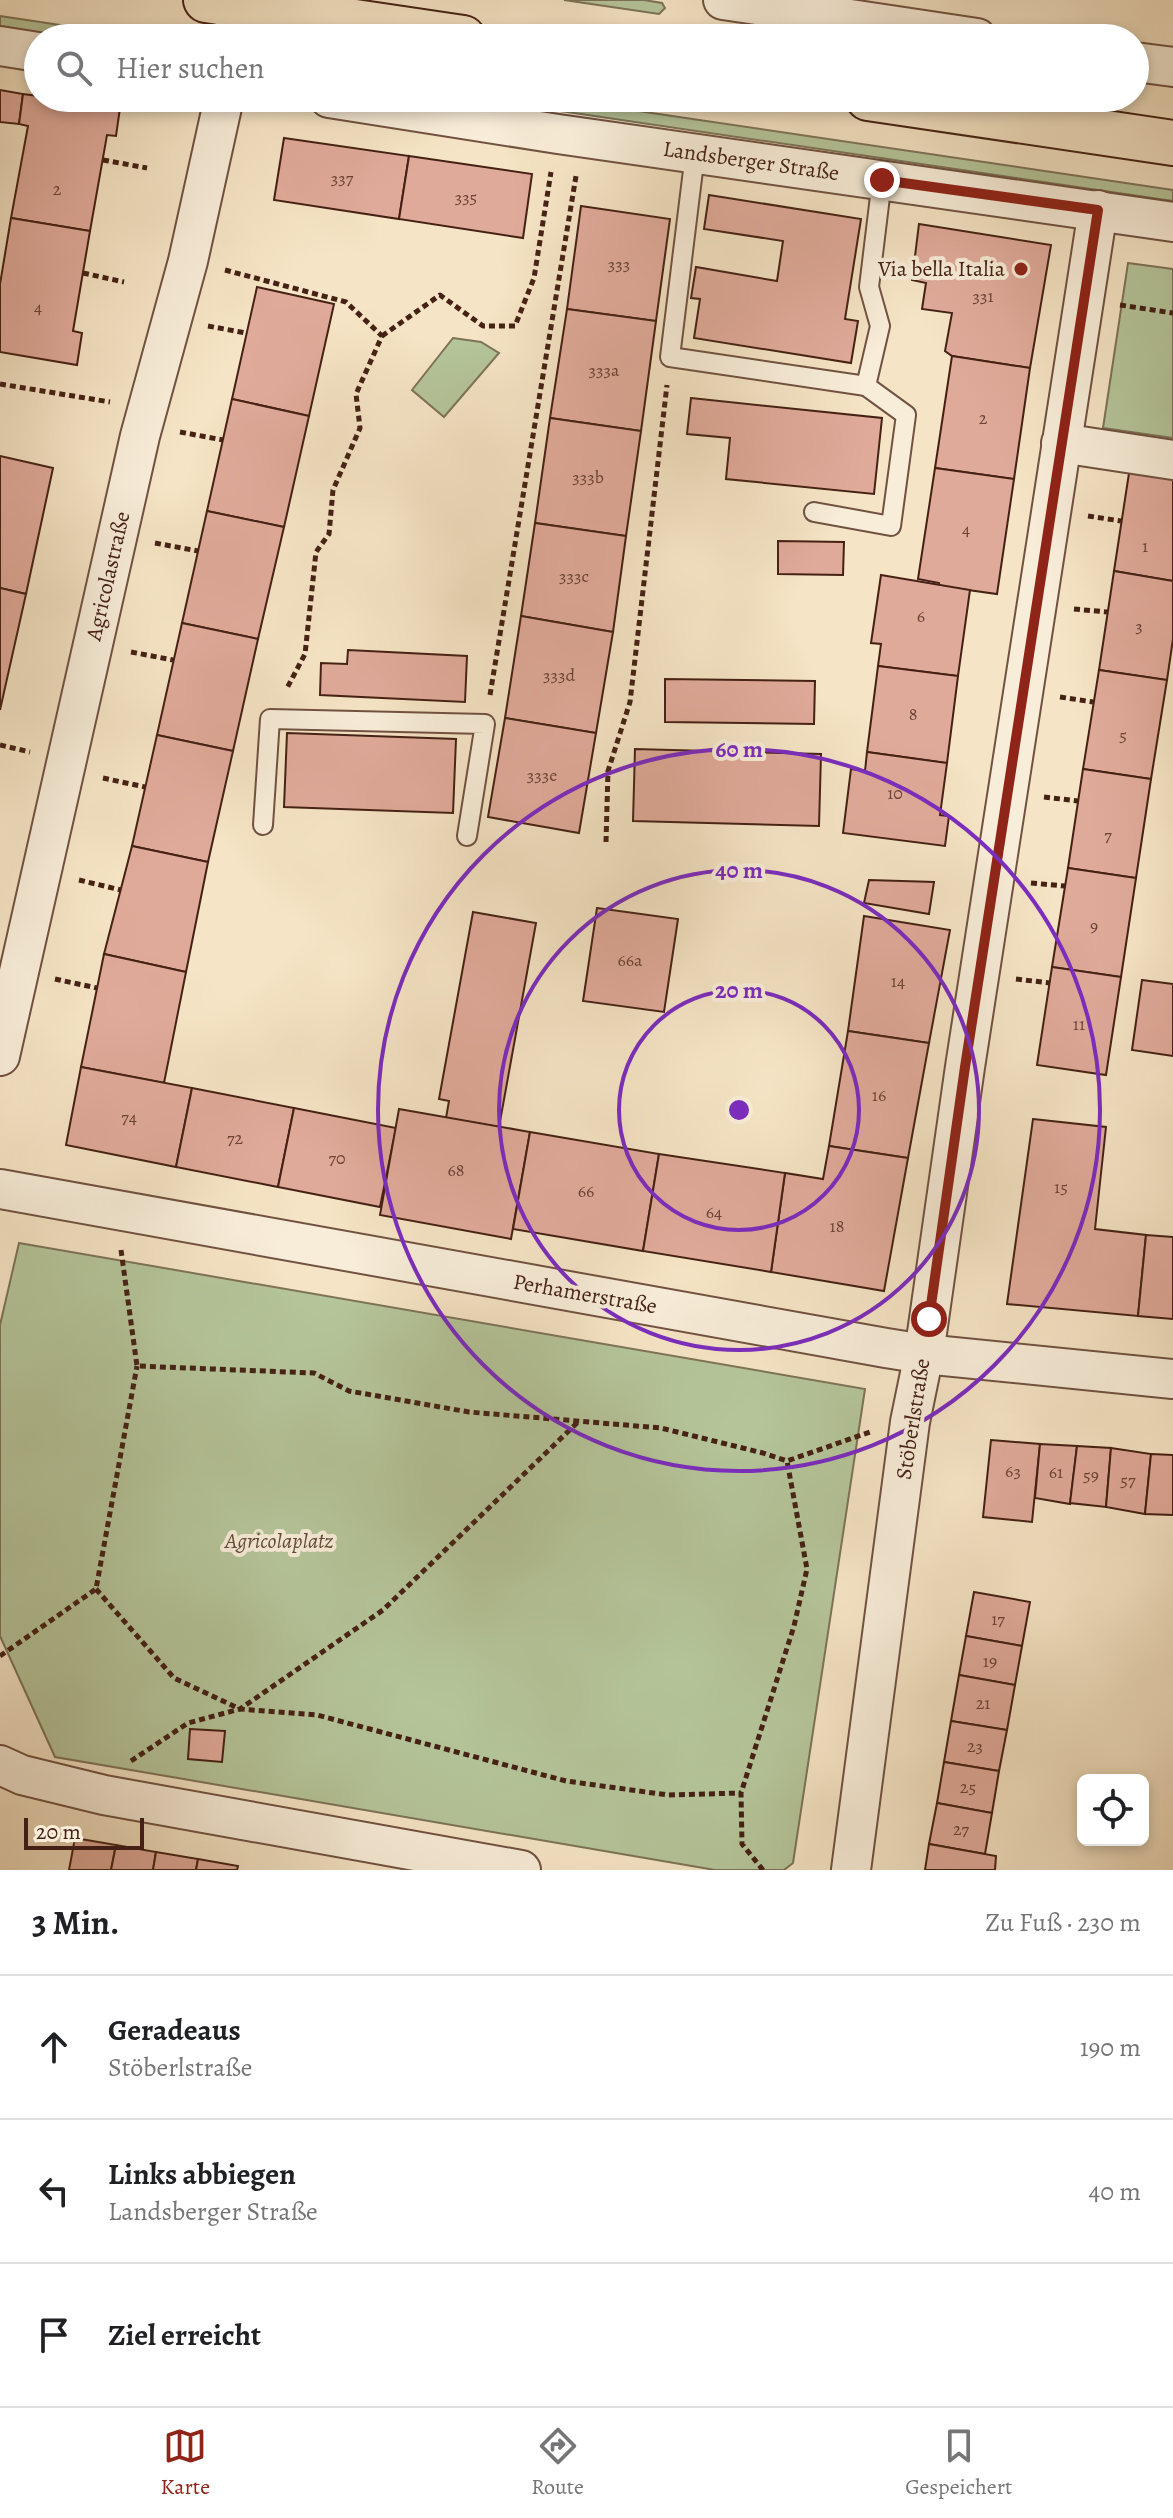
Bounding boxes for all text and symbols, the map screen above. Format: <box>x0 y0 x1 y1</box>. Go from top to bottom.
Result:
search box <box>24 24 1149 112</box>
icon: search <box>52 46 96 90</box>
text: Hier suchen <box>116 48 265 88</box>
street label: Landsberger Straße <box>661 134 841 188</box>
route end <box>864 162 900 198</box>
house number: 337 <box>331 166 354 190</box>
house number: 2 <box>53 177 62 201</box>
house number: 335 <box>455 185 477 209</box>
house number: 333 <box>608 252 630 276</box>
place label: Via bella Italia <box>877 254 1006 284</box>
marker: Via bella Italia <box>1012 260 1030 278</box>
house number: 331 <box>972 284 994 308</box>
house number: 4 <box>34 295 42 319</box>
house number: 333a <box>589 358 620 382</box>
house number: 2 <box>979 406 988 430</box>
house number: 333b <box>572 465 604 489</box>
street label: Agricolastraße <box>78 509 137 644</box>
house number: 4 <box>962 517 970 541</box>
house number: 1 <box>1142 534 1148 558</box>
house number: 333c <box>559 564 589 588</box>
house number: 6 <box>917 604 925 628</box>
house number: 3 <box>1135 614 1143 638</box>
house number: 333d <box>543 663 575 687</box>
house number: 8 <box>909 702 917 726</box>
house number: 5 <box>1119 723 1127 747</box>
text: 60 m <box>715 733 763 765</box>
house number: 333e <box>527 763 557 787</box>
house number: 10 <box>887 781 903 805</box>
house number: 7 <box>1104 823 1112 847</box>
text: 40 m <box>715 854 763 886</box>
house number: 9 <box>1090 914 1098 938</box>
house number: 66a <box>617 948 643 972</box>
house number: 14 <box>891 969 905 993</box>
text: 20 m <box>715 974 763 1006</box>
house number: 11 <box>1073 1012 1085 1036</box>
house number: 16 <box>872 1083 886 1107</box>
centre of rings <box>725 1096 753 1124</box>
house number: 74 <box>121 1105 137 1129</box>
house number: 72 <box>227 1126 243 1150</box>
house number: 70 <box>328 1146 346 1170</box>
house number: 68 <box>447 1158 465 1182</box>
house number: 15 <box>1054 1175 1068 1199</box>
house number: 66 <box>578 1179 594 1203</box>
house number: 64 <box>706 1200 722 1224</box>
house number: 18 <box>830 1214 844 1238</box>
street label: Perhamerstraße <box>511 1267 659 1321</box>
route start <box>911 1301 947 1337</box>
street label: Stöberlstraße <box>889 1356 937 1482</box>
house number: 63 <box>1005 1459 1021 1483</box>
house number: 61 <box>1049 1460 1063 1484</box>
house number: 59 <box>1083 1463 1099 1487</box>
house number: 57 <box>1120 1468 1136 1492</box>
park label: Agricolaplatz <box>224 1526 333 1556</box>
house number: 17 <box>991 1607 1005 1631</box>
house number: 19 <box>983 1649 997 1673</box>
house number: 21 <box>976 1691 990 1715</box>
house number: 23 <box>967 1734 983 1758</box>
map controls <box>1077 1774 1149 1846</box>
button: locate <box>1077 1774 1149 1846</box>
house number: 25 <box>960 1775 976 1799</box>
scale bar <box>24 1814 144 1850</box>
text: 20 m <box>36 1817 81 1847</box>
house number: 27 <box>953 1817 969 1841</box>
text: 3 Min. <box>32 1899 119 1946</box>
text: Zu Fuß · 230 m <box>985 1905 1141 1940</box>
text: Geradeaus <box>108 2010 241 2050</box>
icon: ahead <box>32 2025 76 2069</box>
text: 190 m <box>1080 2030 1141 2065</box>
text: Stöberlstraße <box>108 2050 252 2085</box>
text: Links abbiegen <box>108 2154 296 2194</box>
icon: left <box>32 2169 76 2213</box>
text: 40 m <box>1089 2174 1141 2209</box>
text: Landsberger Straße <box>108 2194 318 2229</box>
icon: arrive <box>32 2313 76 2357</box>
text: Ziel erreicht <box>108 2315 261 2355</box>
tab: Karte <box>161 2424 210 2502</box>
tab: Route <box>531 2424 584 2502</box>
tab: Gespeichert <box>905 2424 1012 2502</box>

